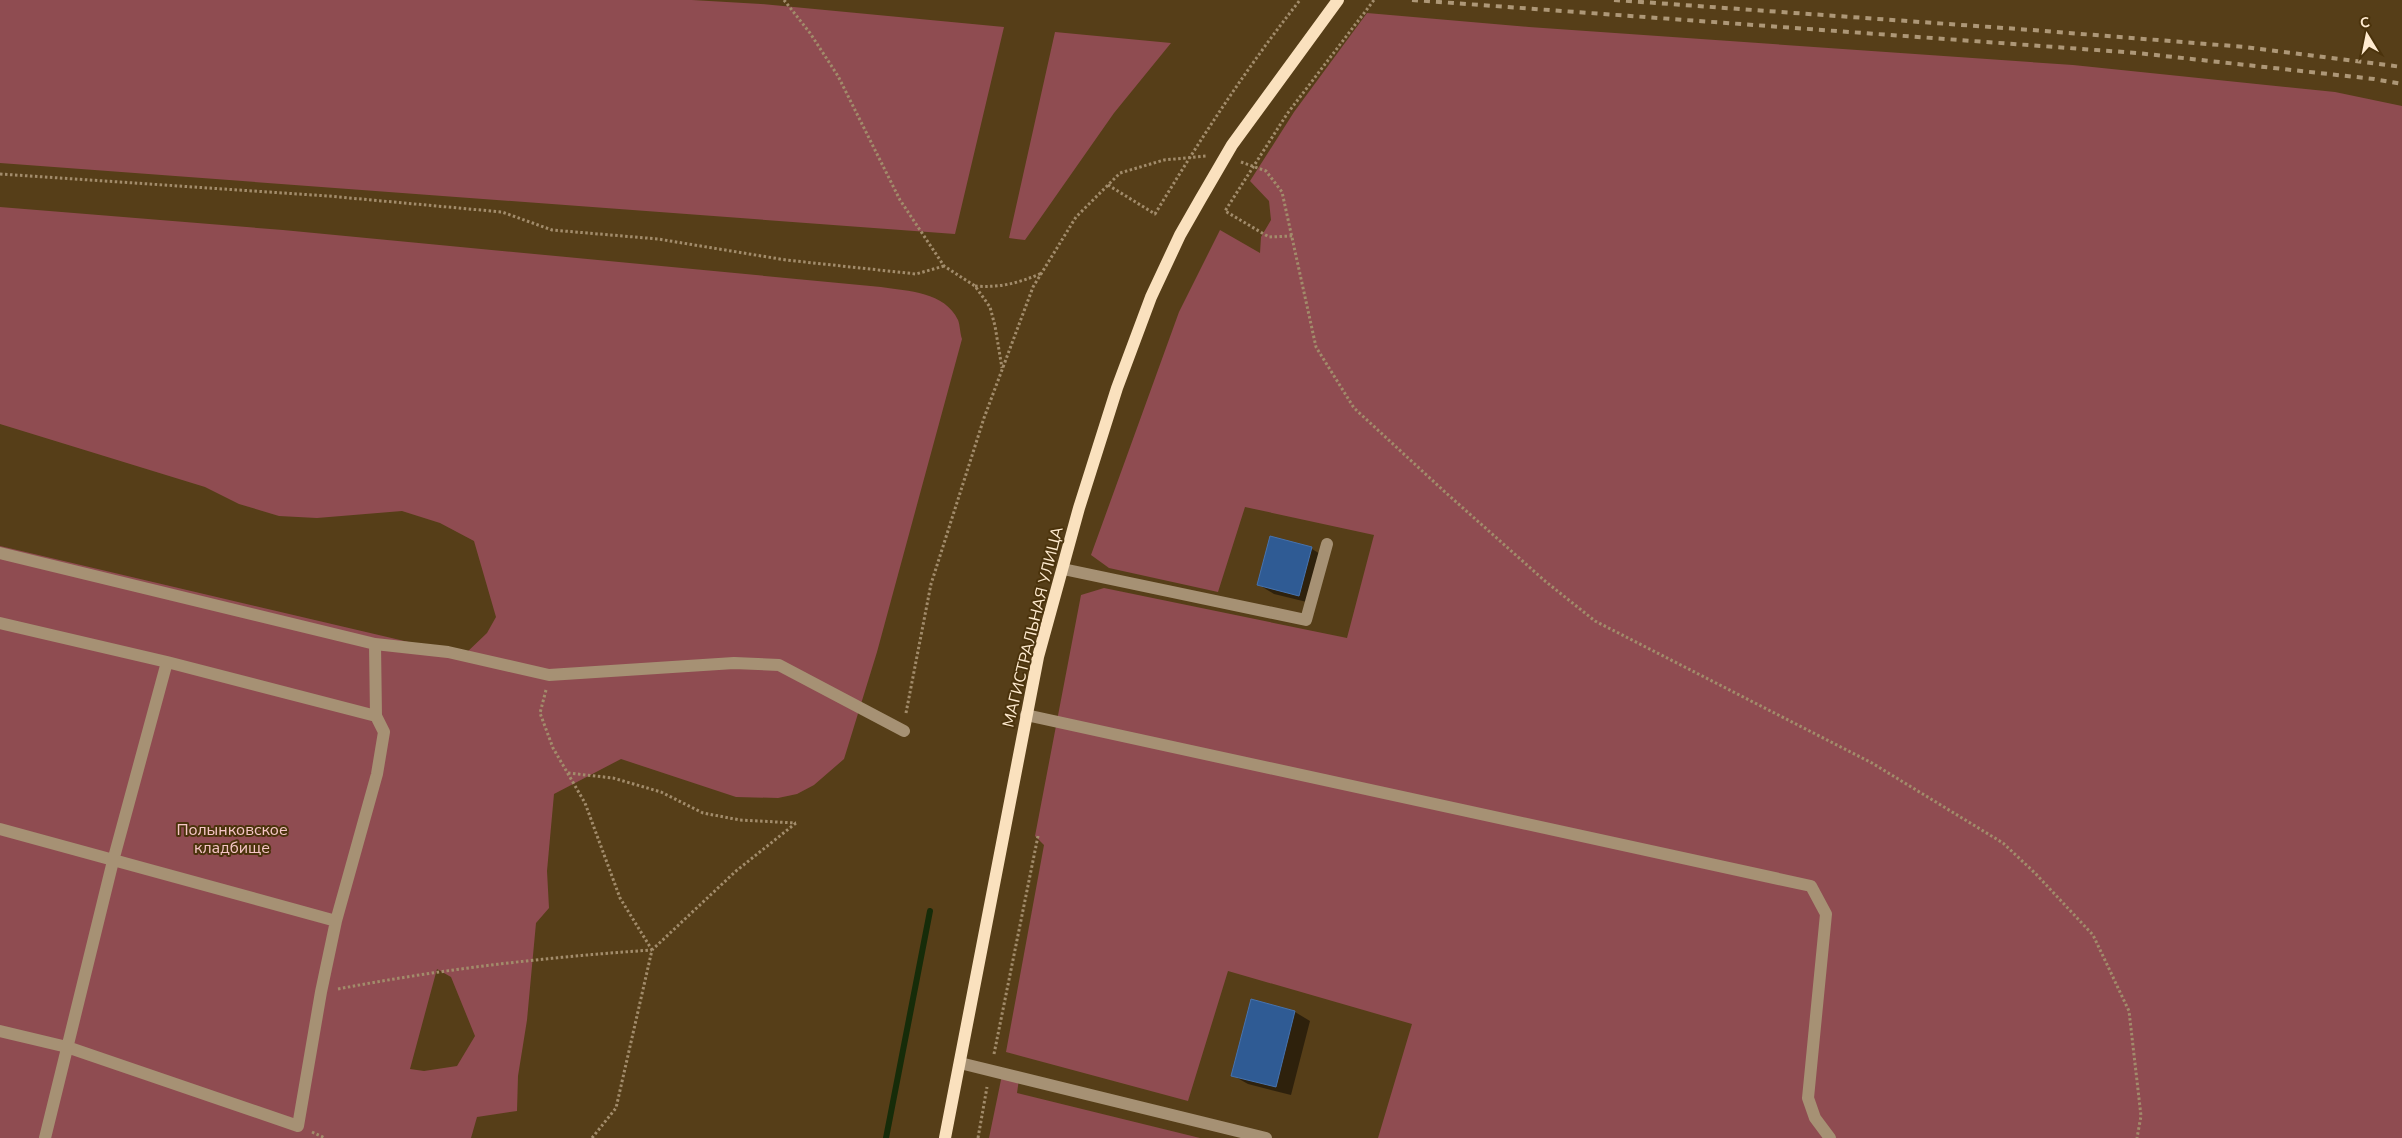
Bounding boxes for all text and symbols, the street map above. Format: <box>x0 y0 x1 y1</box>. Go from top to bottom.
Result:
north arrow <box>2342 10 2392 60</box>
text: С <box>2358 12 2372 33</box>
street label: МАГИСТРАЛЬНАЯ УЛИЦА <box>997 524 1069 730</box>
park label: Полынковское кладбище <box>176 819 288 859</box>

